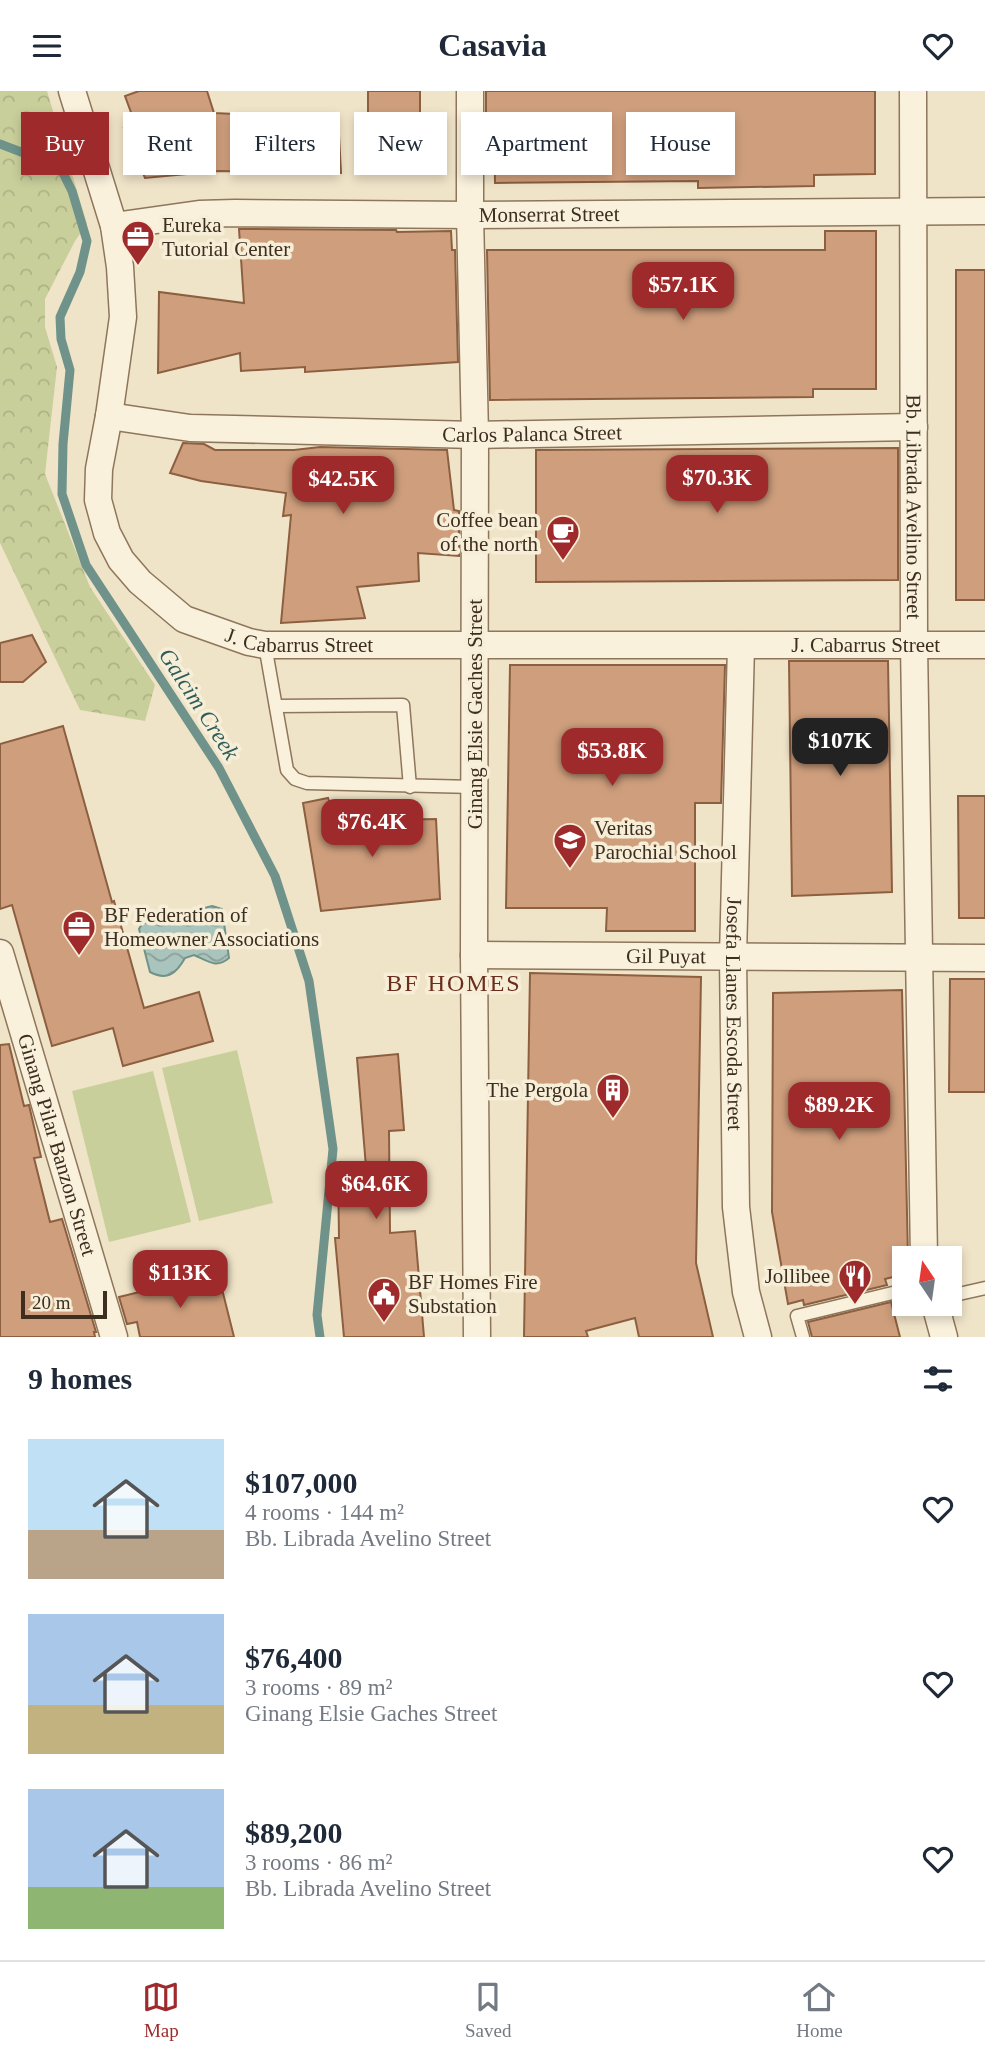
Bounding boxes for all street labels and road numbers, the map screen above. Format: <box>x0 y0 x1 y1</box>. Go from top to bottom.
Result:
street label: Monserrat Street <box>479 202 620 227</box>
street label: Bb. Librada Avelino Street <box>902 395 926 620</box>
street label: Carlos Palanca Street <box>442 420 622 447</box>
street label: Ginang Elsie Gaches Street <box>463 599 487 829</box>
street label: J. Cabarrus Street <box>222 623 373 657</box>
street label: J. Cabarrus Street <box>791 633 940 657</box>
street label: Josefa Llanes Escoda Street <box>721 897 747 1131</box>
street label: Gil Puyat <box>626 944 706 968</box>
street label: Ginang Pilar Banzon Street <box>13 1031 101 1259</box>

